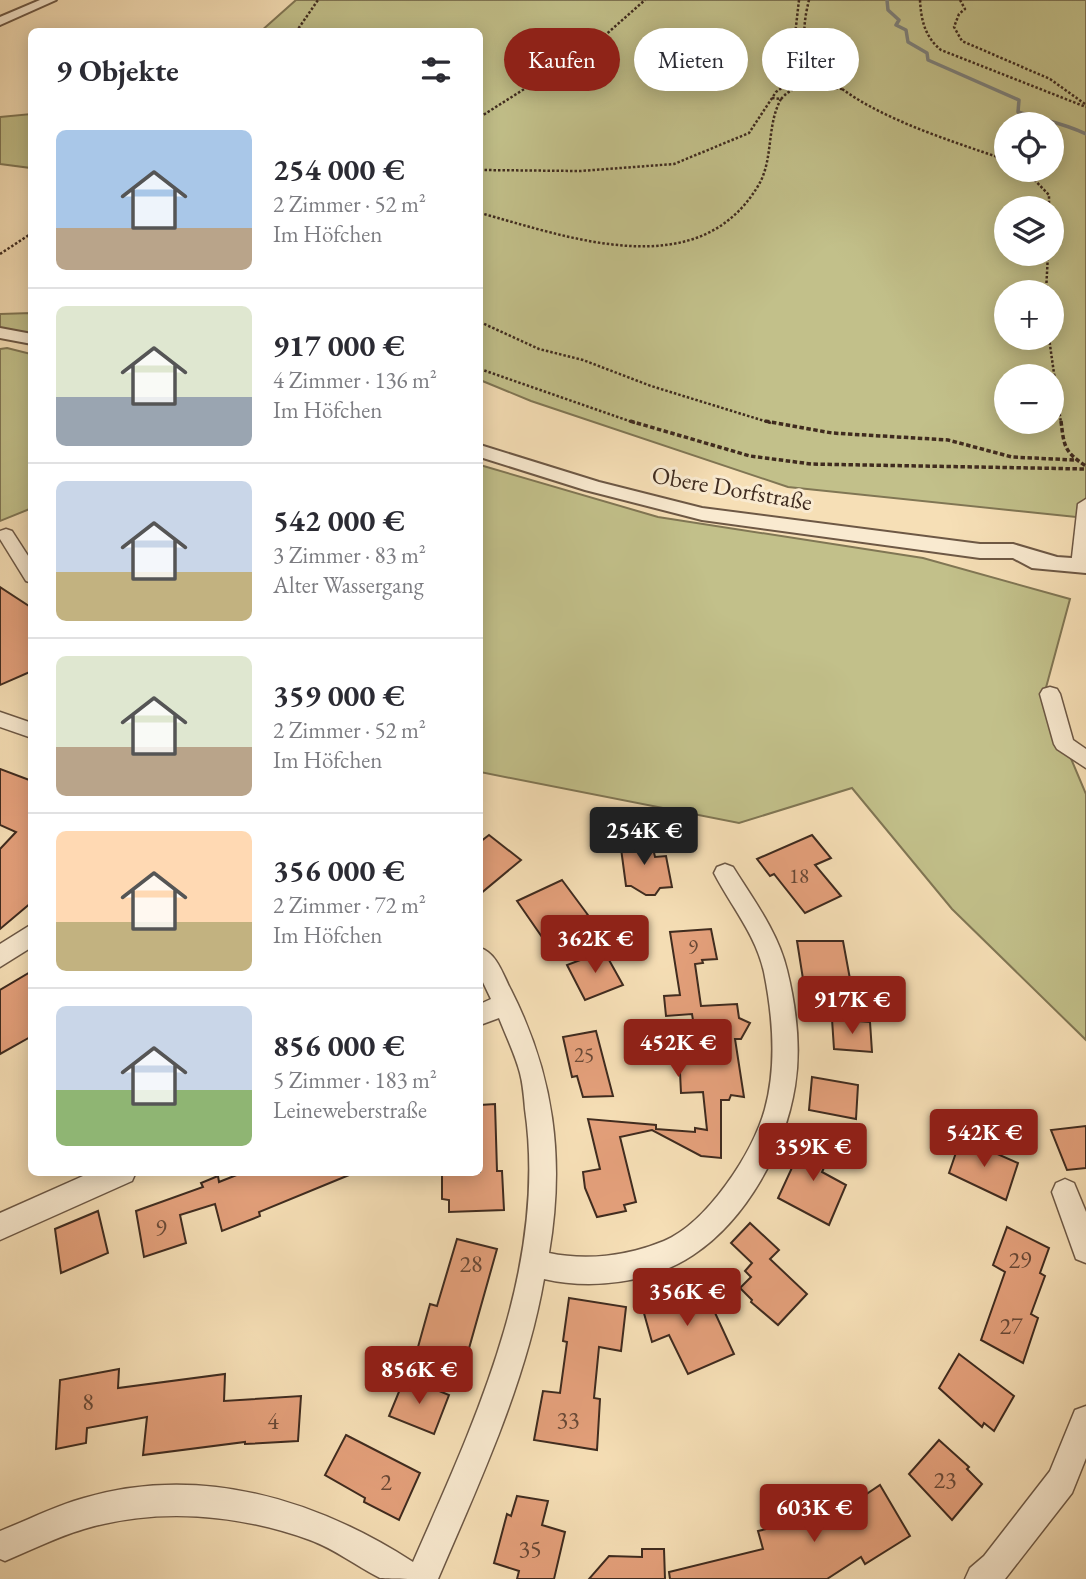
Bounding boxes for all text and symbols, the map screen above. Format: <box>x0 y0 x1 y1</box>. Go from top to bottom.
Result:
chip: Kaufen <box>504 28 620 91</box>
chip: Mieten <box>634 28 748 91</box>
chip: Filter <box>762 28 859 91</box>
text: 9 Objekte <box>56 51 179 90</box>
icon: filters <box>417 51 455 89</box>
map controls <box>994 112 1064 434</box>
button: locate <box>994 112 1064 182</box>
text: 254 000 € <box>273 150 405 189</box>
icon: home <box>112 158 196 242</box>
text: 2 Zimmer · 52 m² <box>273 189 426 219</box>
button: layers <box>994 196 1064 266</box>
text: Im Höfchen <box>273 219 382 249</box>
button: + <box>994 280 1064 350</box>
text: 917 000 € <box>273 326 405 365</box>
icon: home <box>112 334 196 418</box>
button: − <box>994 364 1064 434</box>
text: 4 Zimmer · 136 m² <box>273 365 437 395</box>
text: Im Höfchen <box>273 395 382 425</box>
street label: Obere Dorfstraße <box>649 459 815 517</box>
text: 542 000 € <box>273 501 405 540</box>
icon: home <box>112 509 196 593</box>
text: 3 Zimmer · 83 m² <box>273 540 426 570</box>
text: Alter Wassergang <box>273 570 424 600</box>
text: 359 000 € <box>273 676 405 715</box>
icon: home <box>112 684 196 768</box>
text: 2 Zimmer · 52 m² <box>273 715 426 745</box>
text: Im Höfchen <box>273 745 382 775</box>
pin: 254K € <box>587 808 701 867</box>
text: 254K € <box>606 815 682 845</box>
text: 356 000 € <box>273 851 405 890</box>
icon: home <box>112 859 196 943</box>
house number: 18 <box>789 862 809 889</box>
text: 2 Zimmer · 72 m² <box>273 890 426 920</box>
pin: 362K € <box>538 916 652 975</box>
text: Im Höfchen <box>273 920 382 950</box>
text: 362K € <box>557 923 633 953</box>
house number: 9 <box>688 933 698 960</box>
pin: 917K € <box>795 976 909 1036</box>
text: 917K € <box>814 984 890 1014</box>
pin: 452K € <box>621 1020 735 1079</box>
text: 856 000 € <box>273 1026 405 1065</box>
text: 452K € <box>640 1027 716 1057</box>
icon: home <box>112 1034 196 1118</box>
house number: 25 <box>574 1041 594 1068</box>
text: 5 Zimmer · 183 m² <box>273 1065 437 1095</box>
text: Leineweberstraße <box>273 1095 427 1125</box>
pin: 542K € <box>927 1110 1041 1169</box>
text: 542K € <box>946 1117 1022 1147</box>
pin: 359K € <box>756 1124 870 1183</box>
text: 359K € <box>775 1131 851 1161</box>
house number: 9 <box>155 1212 167 1243</box>
house number: 29 <box>1008 1244 1032 1275</box>
house number: 28 <box>459 1248 483 1279</box>
pin: 356K € <box>630 1268 744 1328</box>
text: 356K € <box>649 1276 725 1306</box>
house number: 27 <box>999 1310 1023 1341</box>
pin: 856K € <box>362 1346 476 1406</box>
text: 856K € <box>381 1354 457 1384</box>
house number: 8 <box>82 1386 94 1417</box>
house number: 33 <box>556 1404 580 1435</box>
house number: 4 <box>267 1405 279 1436</box>
house number: 23 <box>933 1464 957 1495</box>
house number: 2 <box>380 1466 392 1497</box>
pin: 603K € <box>757 1484 871 1544</box>
text: 603K € <box>776 1492 852 1522</box>
house number: 35 <box>518 1533 542 1564</box>

